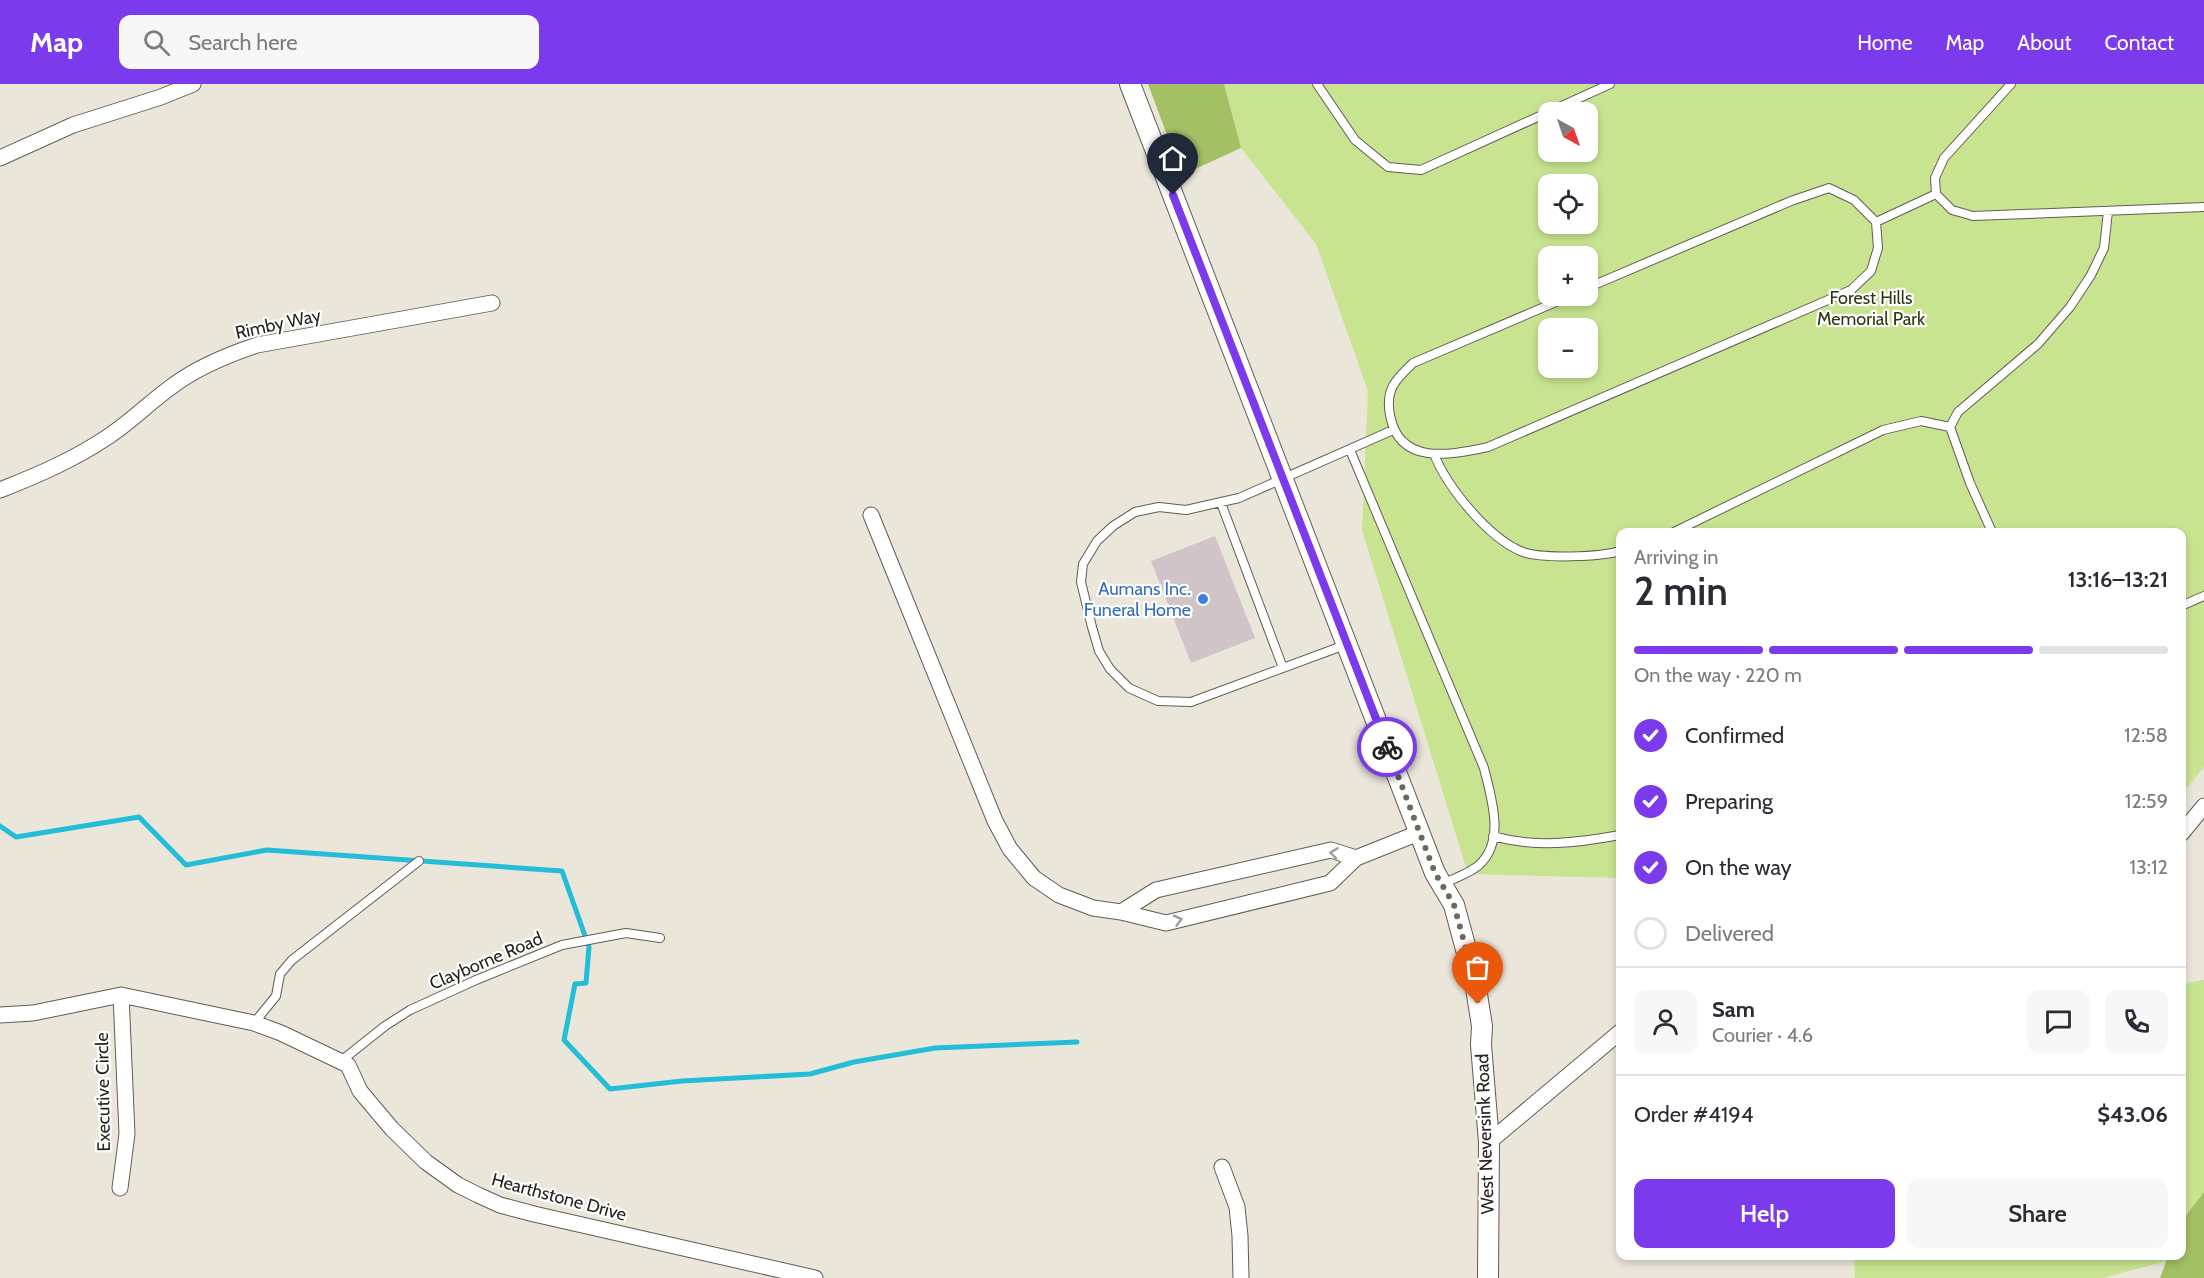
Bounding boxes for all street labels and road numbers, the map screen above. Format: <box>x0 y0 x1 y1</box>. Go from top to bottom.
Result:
street label: Rimby Way <box>233 304 323 344</box>
street label: Clayborne Road <box>426 927 546 995</box>
street label: Executive Circle <box>91 1032 115 1152</box>
street label: West Neversink Road <box>1471 1053 1499 1215</box>
street label: Hearthstone Drive <box>489 1168 629 1226</box>

